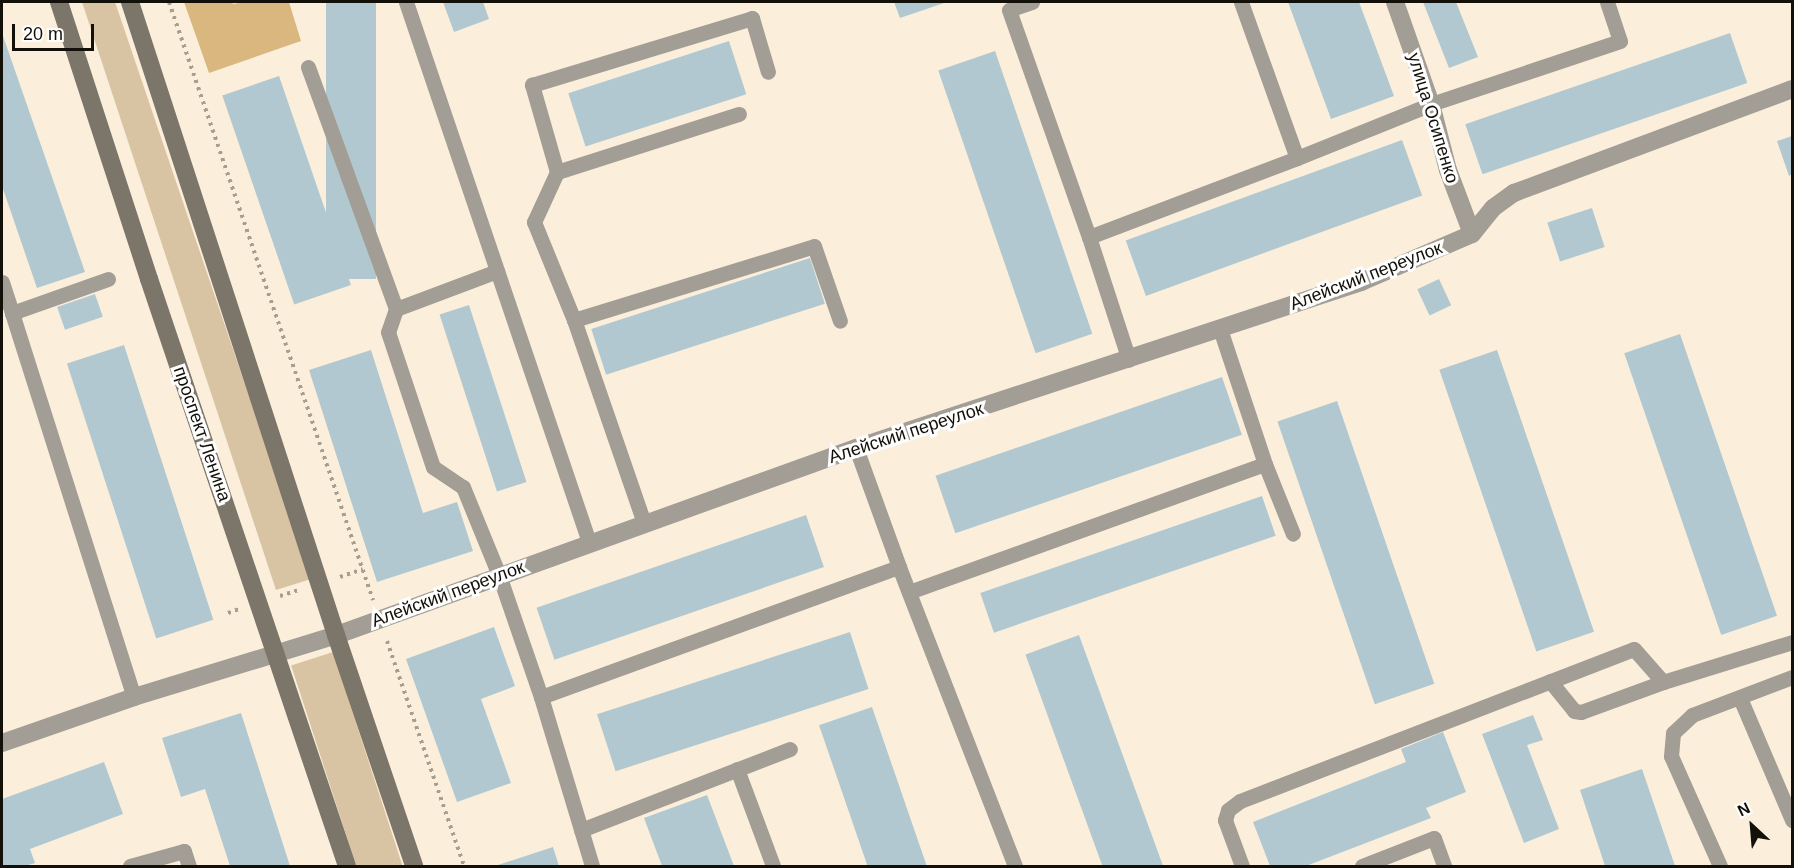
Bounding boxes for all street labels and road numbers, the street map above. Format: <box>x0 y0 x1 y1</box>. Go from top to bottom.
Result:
street label: улица Осипенко <box>1403 50 1463 186</box>
street label: Алейский переулок <box>1287 237 1445 315</box>
street label: проспект Ленина <box>169 364 235 504</box>
street label: Алейский переулок <box>826 398 986 468</box>
street label: Алейский переулок <box>369 556 527 632</box>

